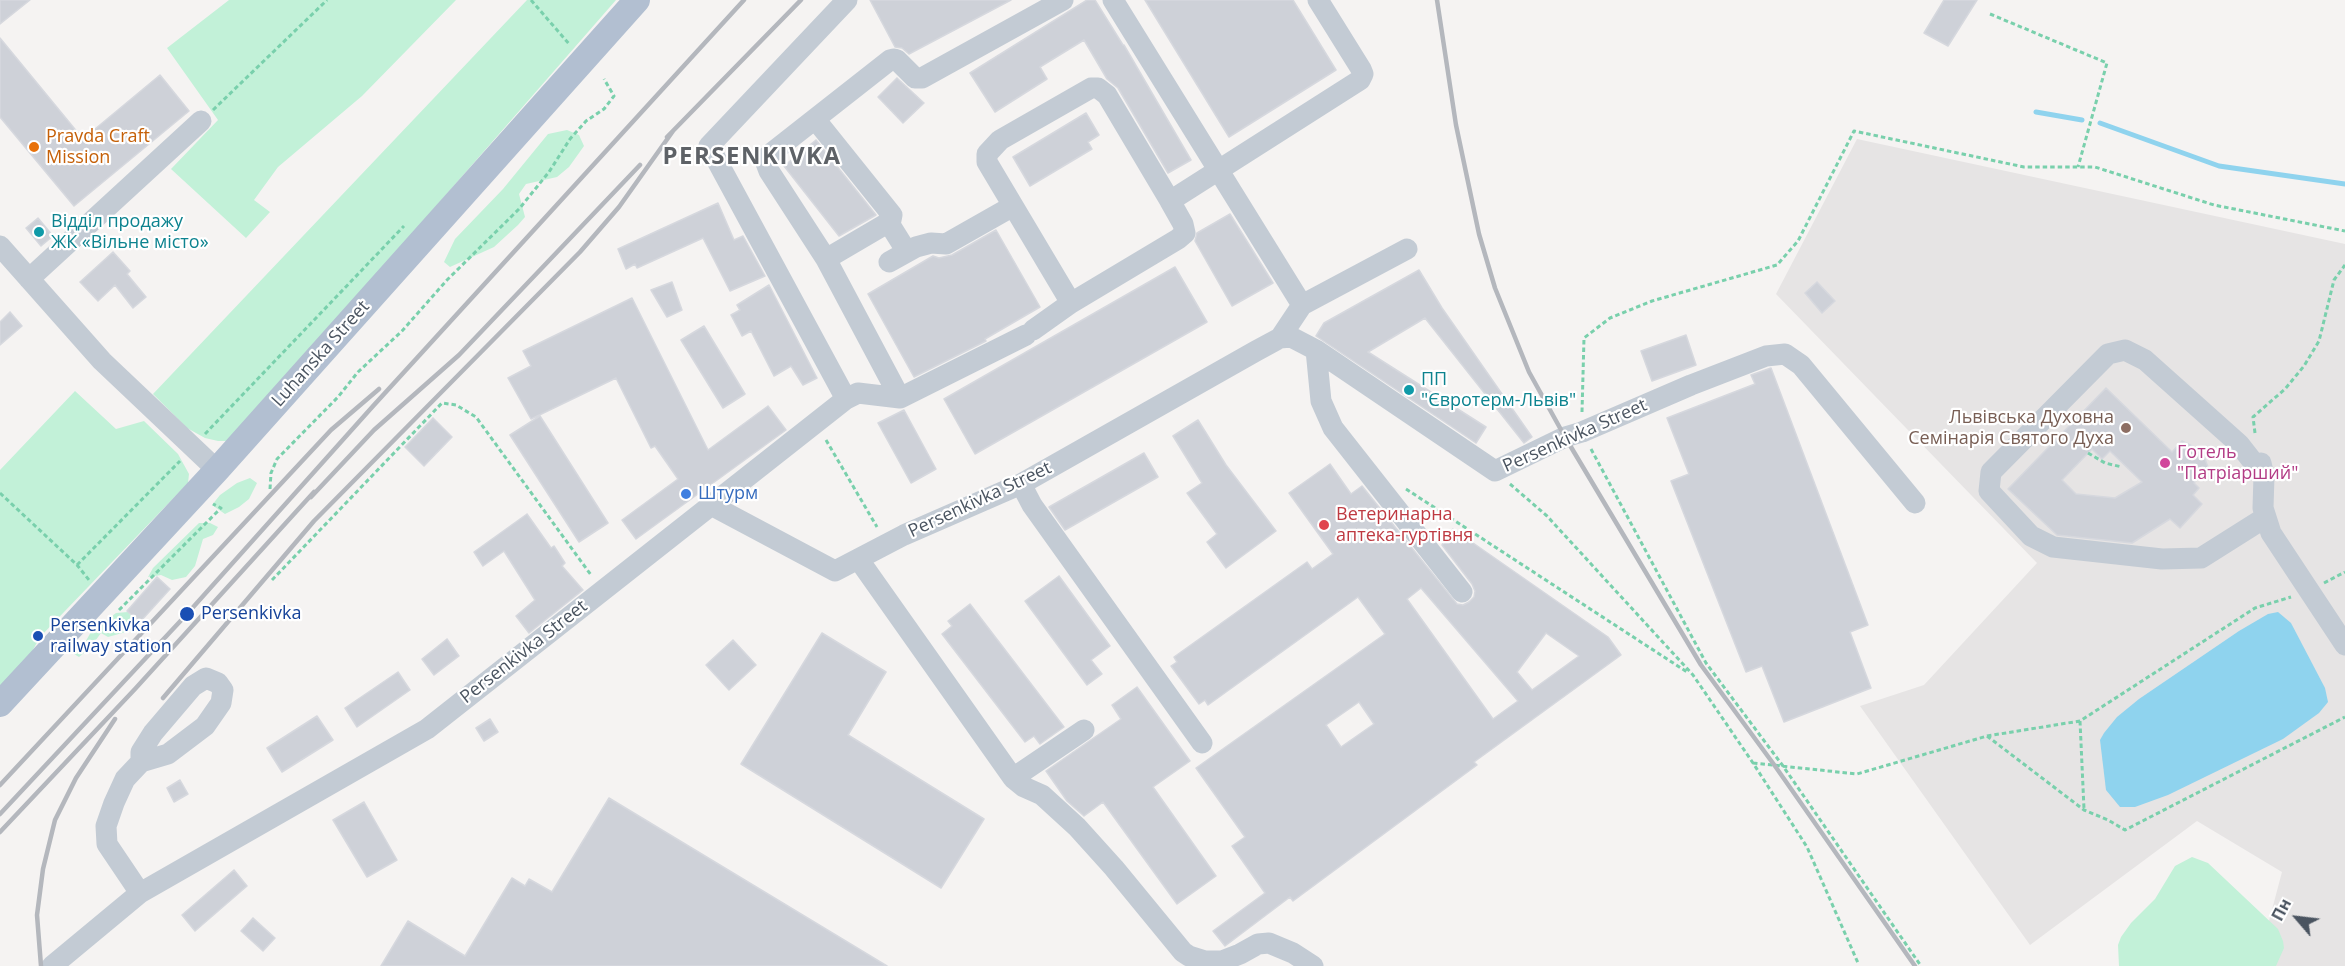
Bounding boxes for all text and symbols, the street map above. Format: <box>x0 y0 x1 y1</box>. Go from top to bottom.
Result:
place label: Pravda Craft Mission <box>46 126 150 168</box>
marker: Pravda Craft Mission <box>27 140 41 154</box>
district label: PERSENKIVKA <box>662 143 842 171</box>
place label: Відділ продажу ЖК «Вільне місто» <box>51 211 209 254</box>
marker: Відділ продажу ЖК «Вільне місто» <box>32 225 46 239</box>
street label: Luhanska Street <box>268 296 374 412</box>
place label: ПП "Євротерм-Львів" <box>1421 369 1576 412</box>
marker: ПП "Євротерм-Львів" <box>1402 383 1416 397</box>
street label: Persenkivka Street <box>1500 395 1650 477</box>
place label: Львівська Духовна Семінарія Святого Духа <box>1908 407 2114 450</box>
marker: Львівська Духовна Семінарія Святого Духа <box>2119 421 2133 435</box>
place label: Готель "Патріарший" <box>2177 442 2298 484</box>
marker: Готель "Патріарший" <box>2158 456 2172 470</box>
street label: Persenkivka Street <box>905 457 1055 543</box>
place label: Штурм <box>698 483 758 505</box>
marker: Штурм <box>679 487 693 501</box>
place label: Ветеринарна аптека-гуртівня <box>1336 504 1473 546</box>
marker: Ветеринарна аптека-гуртівня <box>1317 518 1331 532</box>
street label: Persenkivka Street <box>456 596 592 708</box>
place label: Persenkivka <box>201 603 301 625</box>
marker: Persenkivka <box>178 605 196 623</box>
place label: Persenkivka railway station <box>50 615 172 658</box>
marker: Persenkivka railway station <box>31 629 45 643</box>
north arrow <box>2267 888 2327 948</box>
text: Пн <box>2266 894 2296 925</box>

